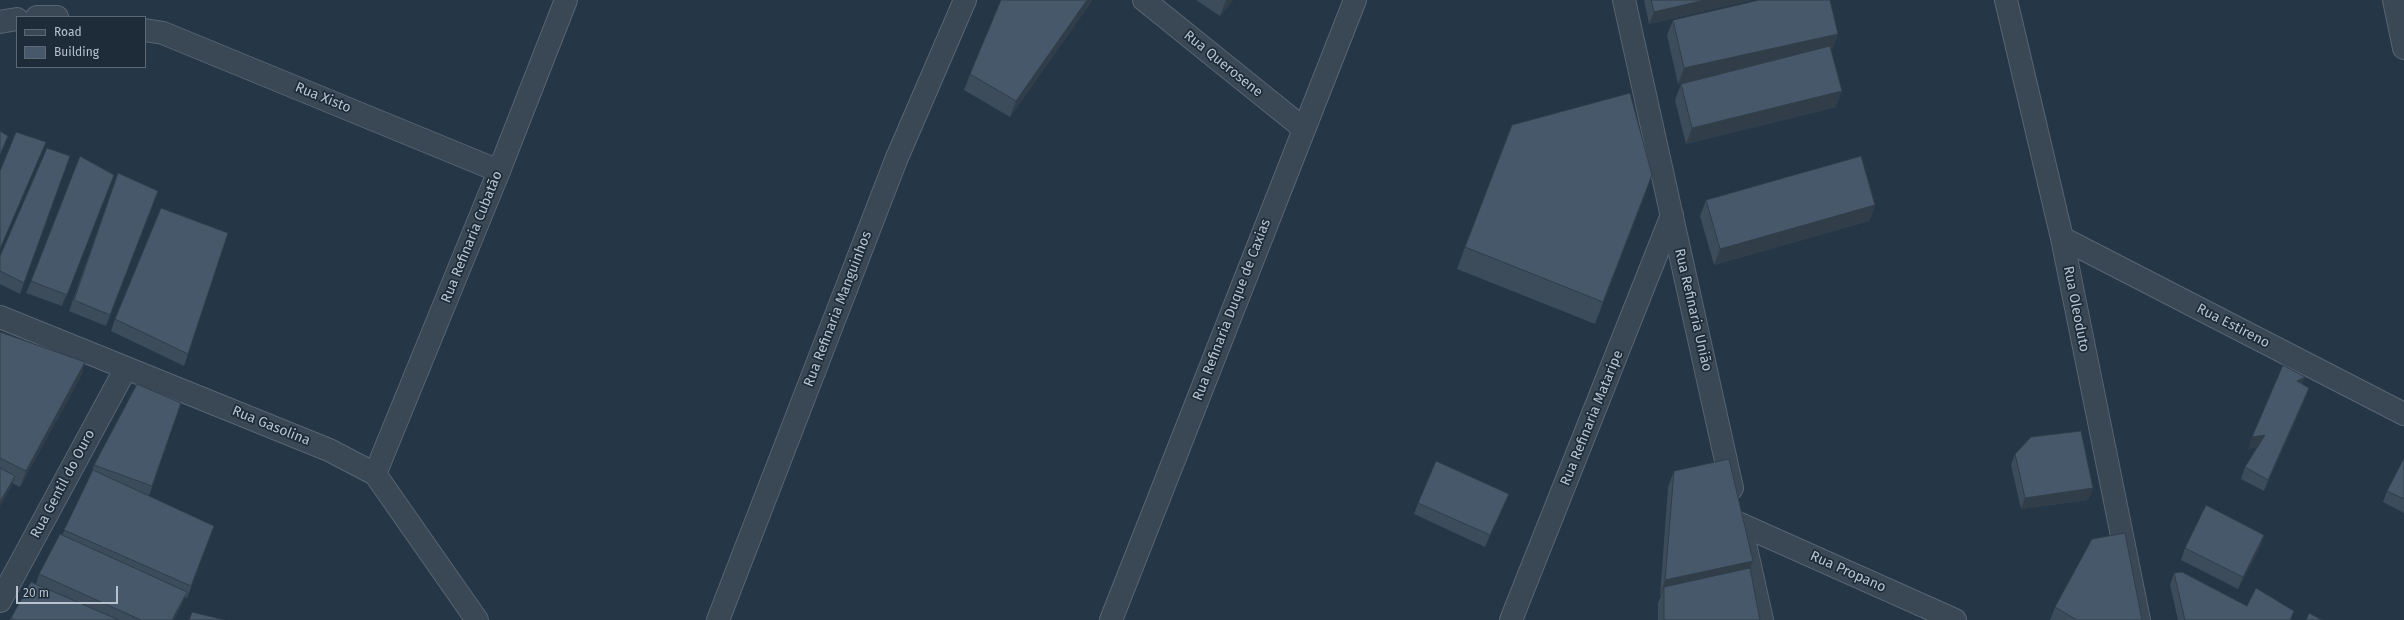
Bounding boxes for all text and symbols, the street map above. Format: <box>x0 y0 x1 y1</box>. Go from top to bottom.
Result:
legend <box>16 16 146 68</box>
text: Road <box>54 25 82 39</box>
street label: Rua Querosene <box>1180 27 1266 101</box>
text: Building <box>54 45 99 59</box>
street label: Rua Xisto <box>292 79 354 117</box>
street label: Rua Refinaria Cubatão <box>438 169 506 305</box>
street label: Rua Refinaria Duque de Caxias <box>1190 217 1274 403</box>
street label: Rua Refinaria Manguinhos <box>801 229 875 389</box>
street label: Rua Refinaria União <box>1671 247 1715 373</box>
street label: Rua Oleoduto <box>2059 265 2093 353</box>
street label: Rua Estireno <box>2194 300 2272 352</box>
street label: Rua Refinaria Mataripe <box>1557 348 1627 488</box>
street label: Rua Gasolina <box>229 403 313 449</box>
street label: Rua Gentil do Ouro <box>27 427 99 541</box>
street label: Rua Propano <box>1808 548 1888 596</box>
scale bar <box>18 578 120 604</box>
text: 20 m <box>23 586 49 600</box>

